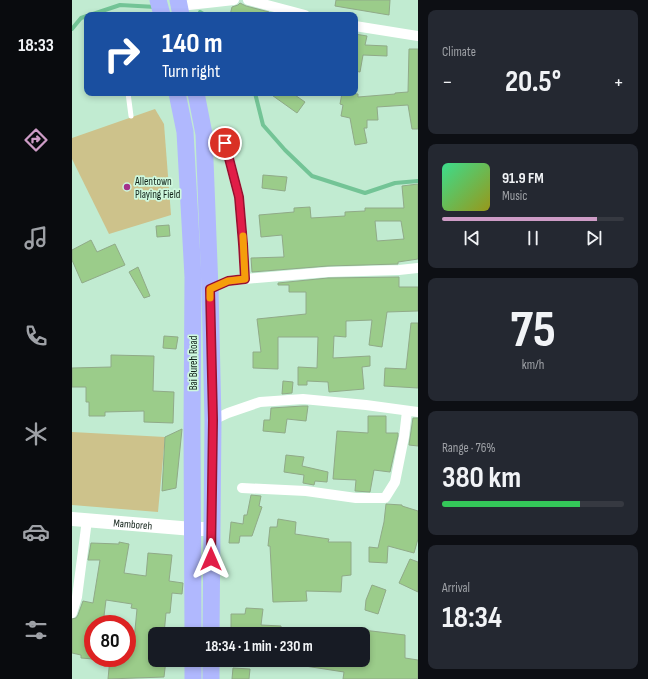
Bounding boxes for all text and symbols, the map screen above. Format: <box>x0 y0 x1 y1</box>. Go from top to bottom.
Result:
text: 140 m <box>162 27 223 60</box>
icon: right <box>96 28 148 80</box>
text: 18:33 <box>18 35 54 56</box>
text: Climate <box>442 44 476 60</box>
text: Turn right <box>162 61 220 82</box>
text: 20.5° <box>505 64 561 100</box>
text: − <box>442 69 453 96</box>
text: + <box>613 69 624 96</box>
icon: directions <box>22 126 50 154</box>
pin <box>208 126 242 160</box>
icon: arrive <box>214 132 236 154</box>
text: 91.9 FM <box>502 169 544 188</box>
place label: Allentown Playing Field <box>134 175 181 201</box>
marker: Allentown Playing Field <box>122 182 132 192</box>
text: Music <box>502 188 527 204</box>
icon: music <box>22 224 50 252</box>
icon: previous <box>461 227 483 249</box>
icon: pause <box>522 227 544 249</box>
icon: next <box>583 227 605 249</box>
text: 75 <box>510 299 556 362</box>
icon: phone <box>22 322 50 350</box>
street label: Bai Bureh Road <box>187 335 200 390</box>
text: km/h <box>522 357 544 373</box>
icon: climate <box>22 420 50 448</box>
text: Range · 76% <box>442 440 496 456</box>
text: 380 km <box>442 460 521 496</box>
street label: Mamboreh <box>113 516 153 532</box>
icon: car <box>22 518 50 546</box>
position arrow <box>190 538 232 580</box>
text: Arrival <box>442 580 470 596</box>
text: 18:34 <box>442 600 502 636</box>
speed limit sign: 80 <box>84 615 136 667</box>
icon: filters <box>22 616 50 644</box>
text: 18:34 · 1 min · 230 m <box>205 637 313 656</box>

